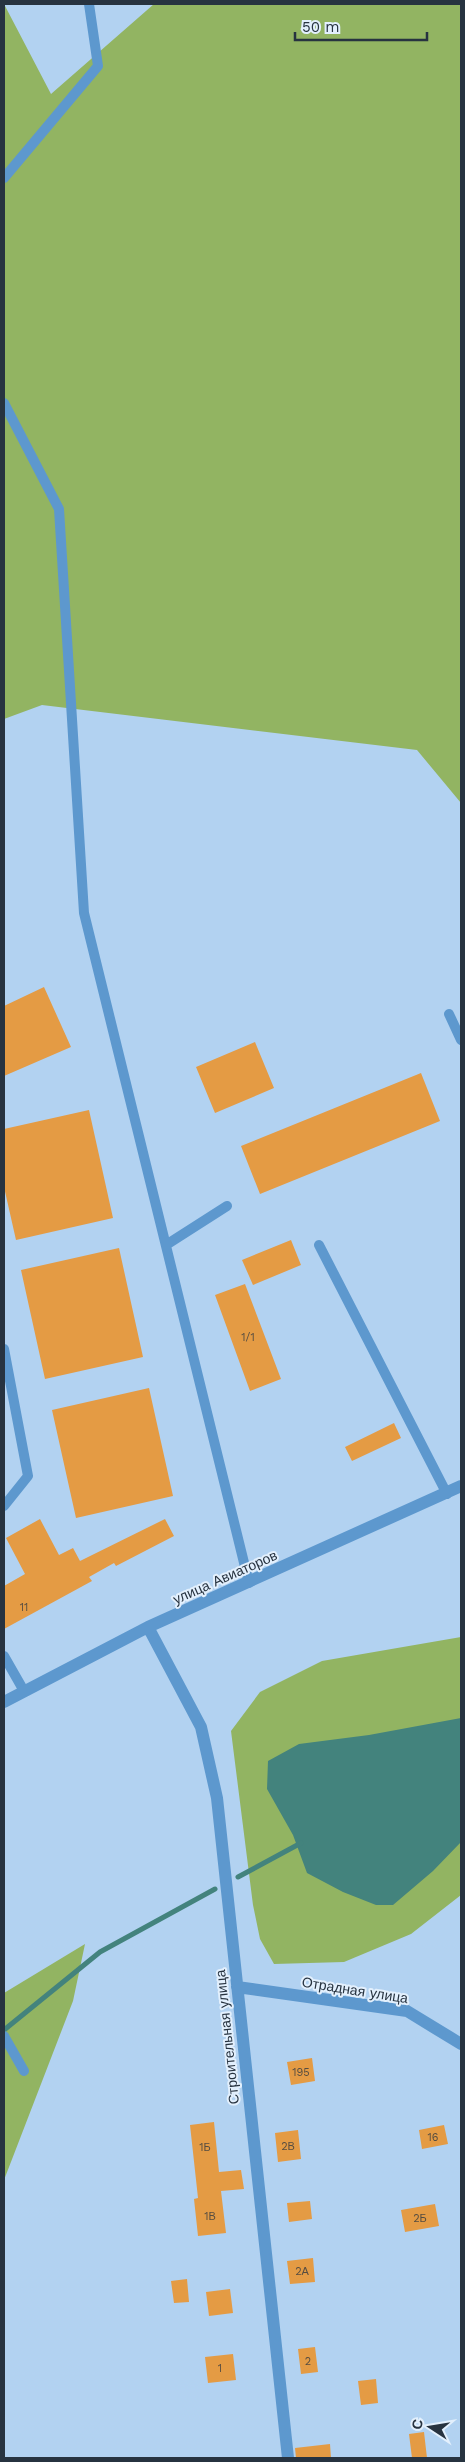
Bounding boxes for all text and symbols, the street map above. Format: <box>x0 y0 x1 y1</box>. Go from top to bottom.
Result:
scale bar <box>295 10 428 42</box>
text: 50 m <box>302 18 339 36</box>
house number: 1/1 <box>241 1331 255 1344</box>
street label: улица Авиаторов <box>170 1547 280 1607</box>
house number: 11 <box>20 1601 28 1614</box>
street label: Строительная улица <box>212 1969 242 2105</box>
street label: Отрадная улица <box>301 1974 410 2006</box>
house number: 195 <box>292 2066 310 2079</box>
house number: 16 <box>428 2131 439 2144</box>
house number: 2В <box>281 2140 295 2153</box>
house number: 1Б <box>199 2141 211 2154</box>
house number: 1В <box>204 2210 216 2223</box>
house number: 2Б <box>413 2212 427 2225</box>
house number: 2А <box>295 2265 310 2278</box>
house number: 2 <box>305 2355 311 2368</box>
house number: 1 <box>218 2362 222 2375</box>
north arrow <box>405 2402 455 2452</box>
text: С <box>408 2418 426 2431</box>

